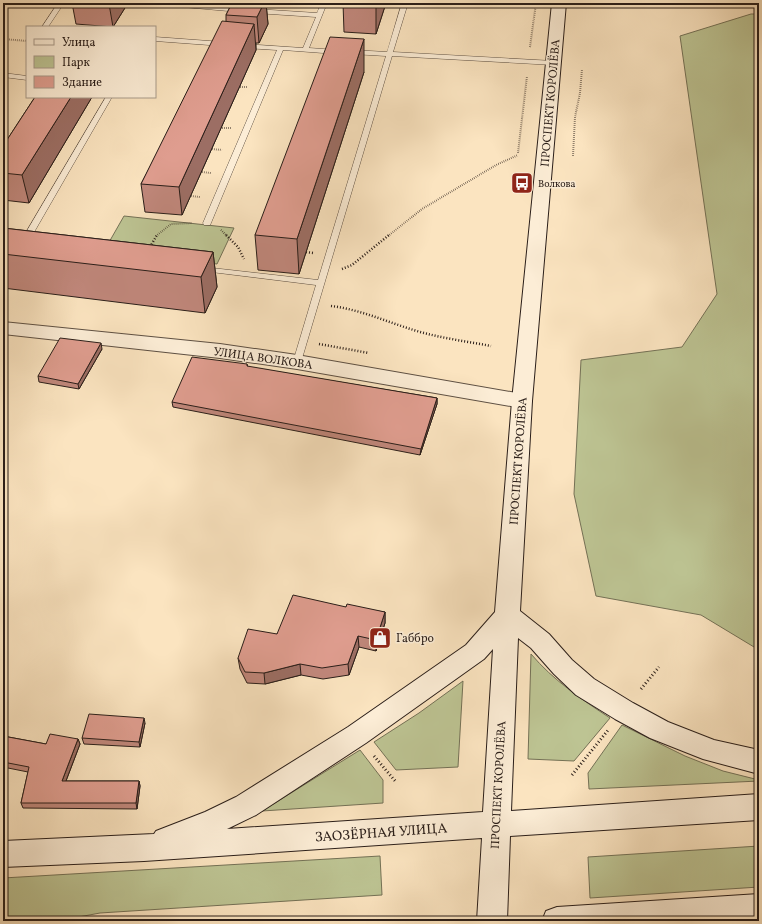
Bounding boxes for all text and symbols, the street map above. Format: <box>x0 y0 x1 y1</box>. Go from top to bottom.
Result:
legend <box>26 26 156 98</box>
text: Улица <box>62 35 95 51</box>
street label: ПРОСПЕКТ КОРОЛЁВА <box>536 38 565 168</box>
text: Парк <box>62 55 90 71</box>
text: Здание <box>62 75 102 91</box>
bus stop icon: Волкова <box>509 170 535 196</box>
place label: Волкова <box>538 177 576 191</box>
street label: УЛИЦА ВОЛКОВА <box>212 344 314 374</box>
street label: ПРОСПЕКТ КОРОЛЁВА <box>506 396 531 526</box>
shop icon: Габбро <box>367 625 393 651</box>
place label: Габбро <box>396 631 434 647</box>
street label: ПРОСПЕКТ КОРОЛЁВА <box>487 720 510 850</box>
street label: ЗАОЗЁРНАЯ УЛИЦА <box>314 819 448 848</box>

